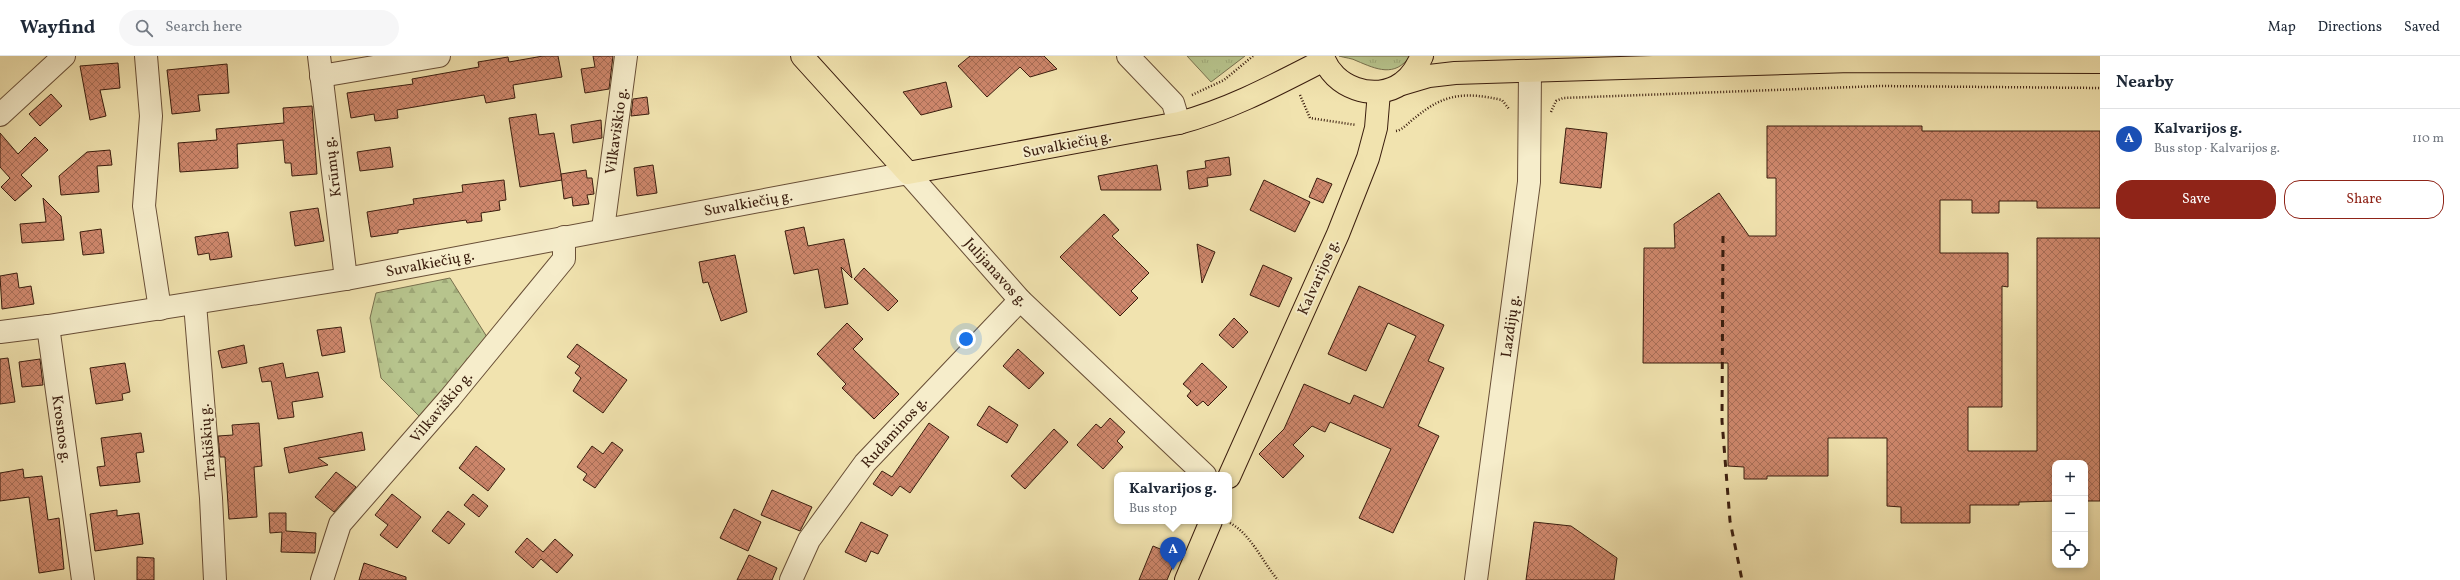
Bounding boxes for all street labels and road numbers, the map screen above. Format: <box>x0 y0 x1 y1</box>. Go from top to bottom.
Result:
street label: Vilkaviškio g. <box>601 86 634 176</box>
street label: Suvalkiečių g. <box>1021 127 1113 164</box>
street label: Krūmų g. <box>319 135 348 198</box>
street label: Suvalkiečių g. <box>702 186 794 223</box>
street label: Julijanavos g. <box>958 234 1032 312</box>
street label: Kalvarijos g. <box>1293 236 1345 319</box>
street label: Suvalkiečių g. <box>384 246 476 283</box>
street label: Lazdijų g. <box>1497 293 1526 359</box>
street label: Vilkaviškio g. <box>406 368 478 448</box>
street label: Rudaminos g. <box>857 393 933 473</box>
street label: Krosnos g. <box>45 394 76 465</box>
street label: Trakiškių g. <box>195 403 222 481</box>

